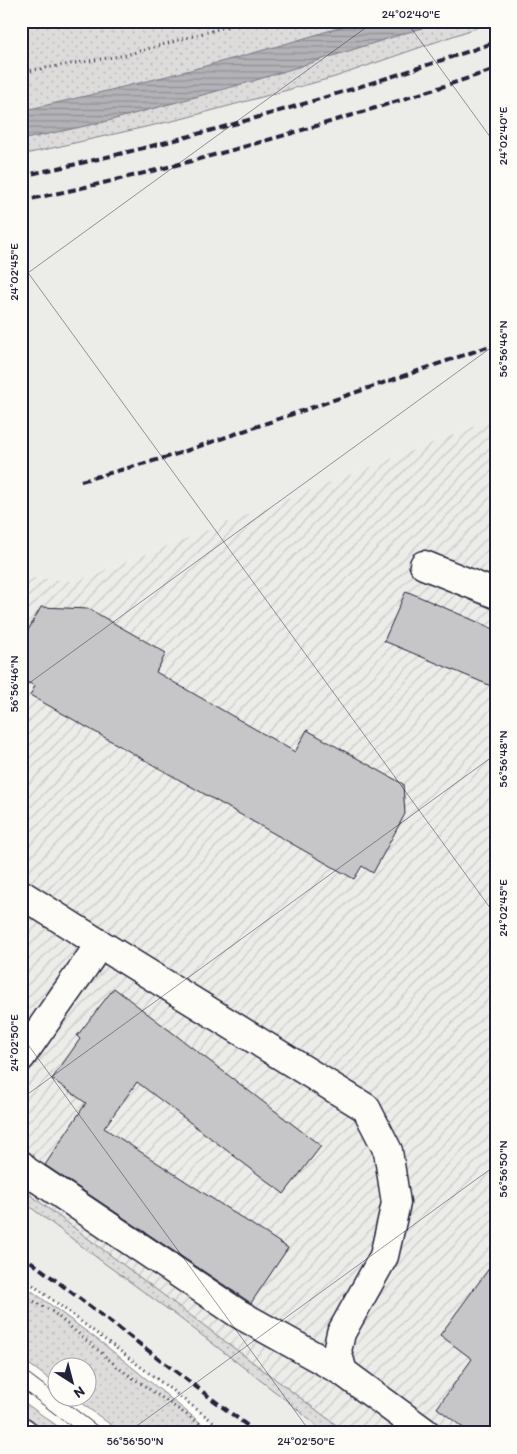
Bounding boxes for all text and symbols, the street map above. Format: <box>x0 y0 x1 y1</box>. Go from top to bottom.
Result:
text: 24°02'40"E <box>382 7 441 21</box>
text: 24°02'40"E <box>496 106 510 165</box>
text: 24°02'45"E <box>7 243 21 301</box>
text: 56°56'46"N <box>496 320 510 378</box>
text: 56°56'46"N <box>7 655 21 713</box>
text: 56°56'48"N <box>496 730 510 788</box>
text: 24°02'45"E <box>496 879 510 937</box>
text: 24°02'50"E <box>7 1014 21 1072</box>
text: 56°56'50"N <box>496 1140 510 1198</box>
north arrow <box>48 1356 98 1406</box>
text: N <box>71 1382 88 1402</box>
text: 56°56'50"N <box>106 1434 164 1448</box>
text: 24°02'50"E <box>277 1434 335 1448</box>

